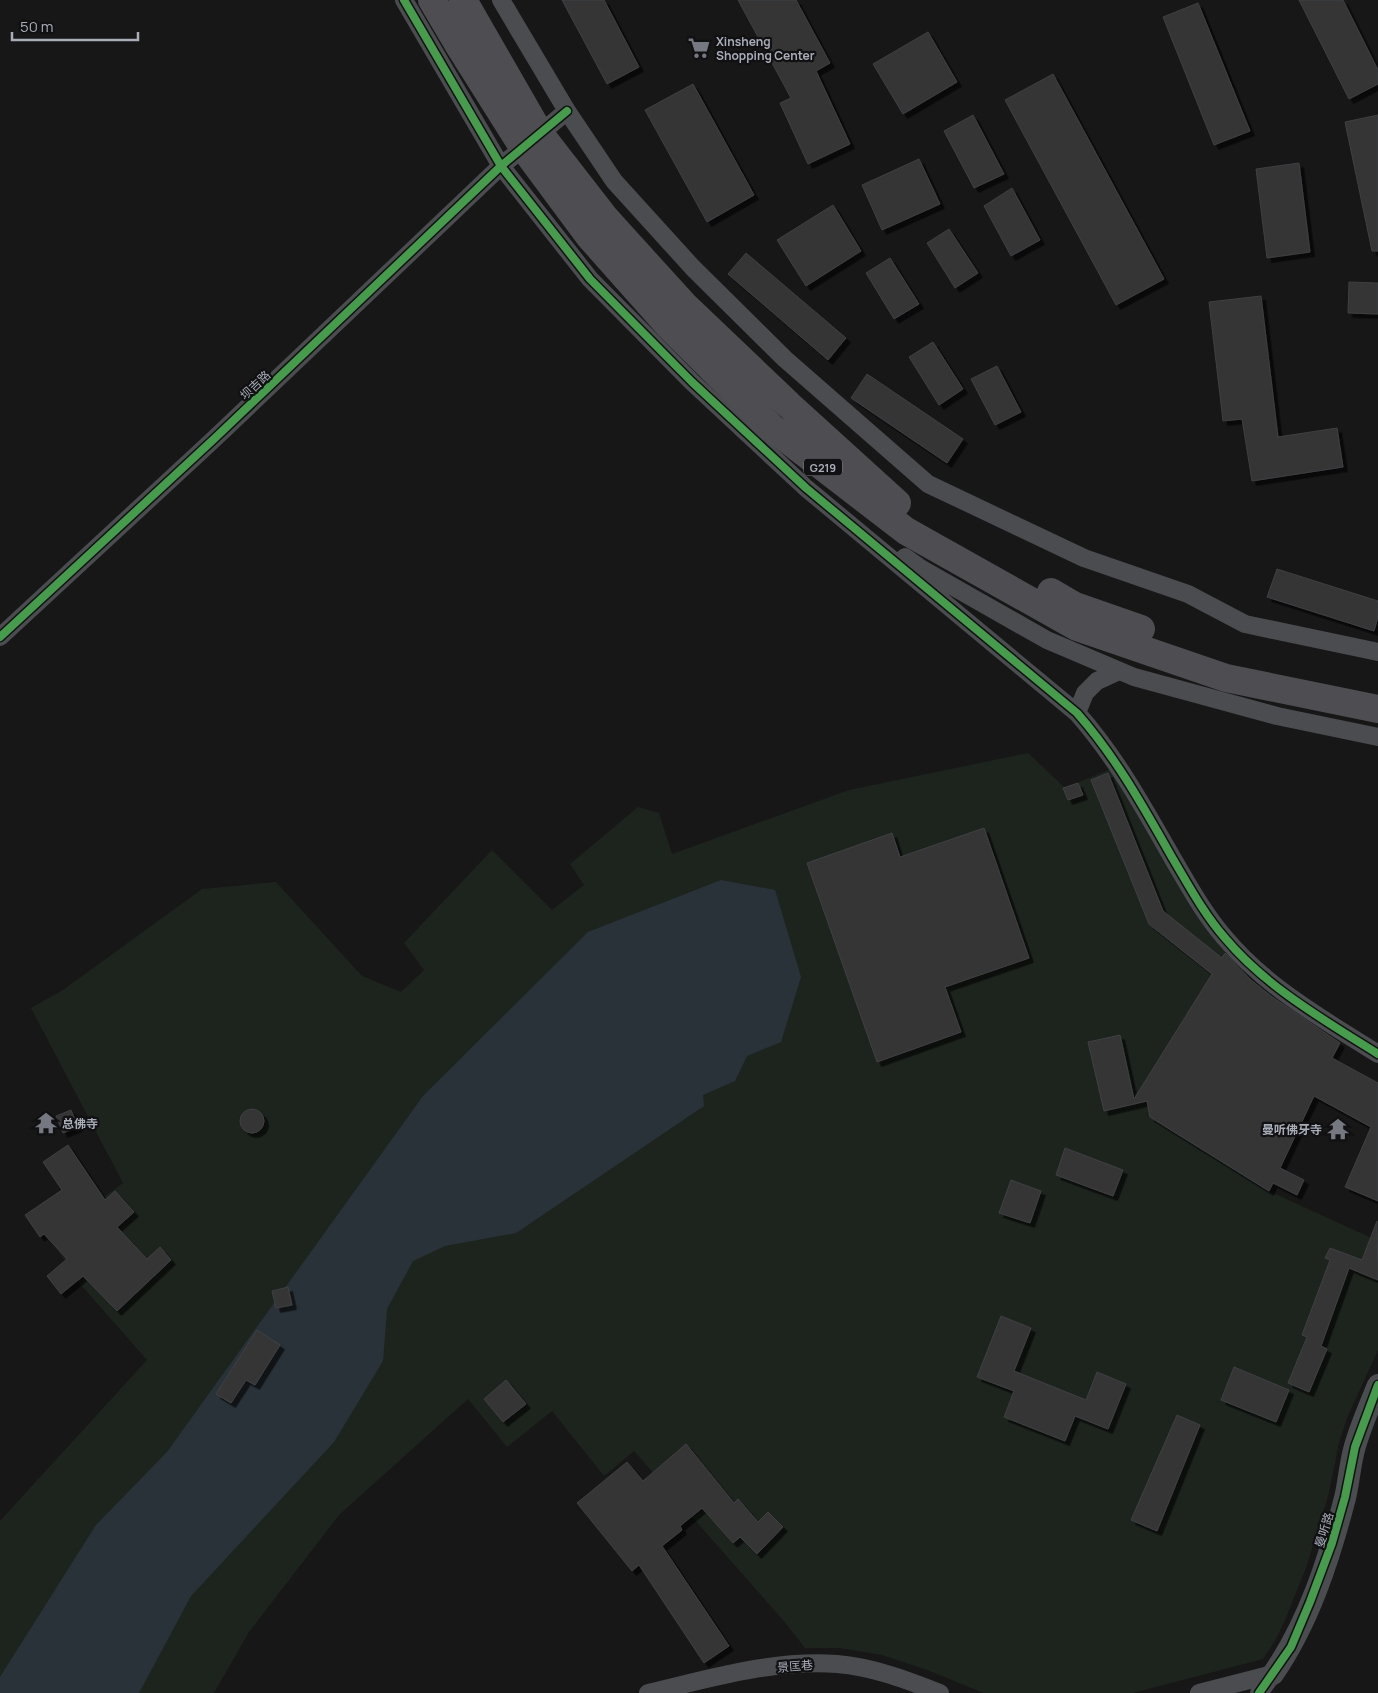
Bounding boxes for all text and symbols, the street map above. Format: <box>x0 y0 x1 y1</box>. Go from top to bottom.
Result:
scale bar <box>12 10 139 42</box>
text: 50 m <box>20 16 54 37</box>
place label: Xinsheng Shopping Center <box>716 33 815 64</box>
supermarket icon: Xinsheng Shopping Center <box>686 35 712 61</box>
street label: 坝吉路 <box>236 367 274 403</box>
road number: G219 <box>804 458 842 476</box>
temple icon: 总佛寺 <box>33 1110 59 1136</box>
place label: 总佛寺 <box>62 1115 98 1132</box>
temple icon: 曼听佛牙寺 <box>1325 1116 1351 1142</box>
place label: 曼听佛牙寺 <box>1262 1121 1322 1138</box>
street label: 曼听路 <box>1311 1510 1337 1550</box>
street label: 景匡巷 <box>776 1656 814 1676</box>

